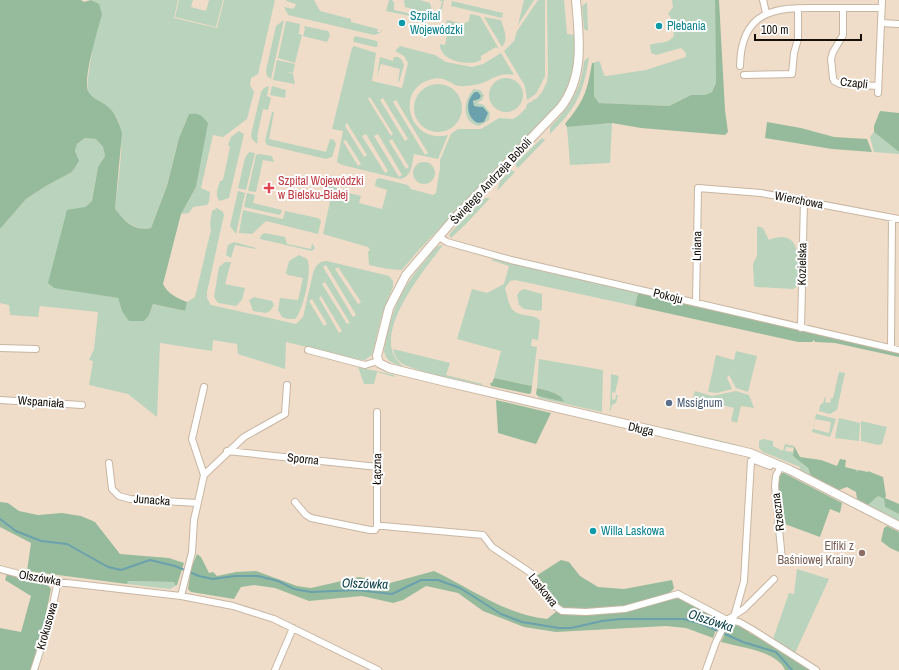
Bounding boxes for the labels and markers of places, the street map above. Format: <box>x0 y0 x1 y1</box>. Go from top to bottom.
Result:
place label: Szpital Wojewódzki <box>410 8 463 38</box>
marker: Szpital Wojewódzki <box>397 18 407 28</box>
place label: Plebania <box>667 18 706 34</box>
marker: Plebania <box>654 21 664 31</box>
place label: Szpital Wojewódzki w Bielsku-Białej <box>278 173 364 203</box>
marker: Szpital Wojewódzki w Bielsku-Białej <box>263 182 275 194</box>
place label: Mssignum <box>677 395 722 411</box>
marker: Mssignum <box>664 398 674 408</box>
place label: Willa Laskowa <box>601 523 665 539</box>
marker: Willa Laskowa <box>588 526 598 536</box>
place label: Elfiki z Baśniowej Krainy <box>777 538 854 568</box>
marker: Elfiki z Baśniowej Krainy <box>857 548 867 558</box>

